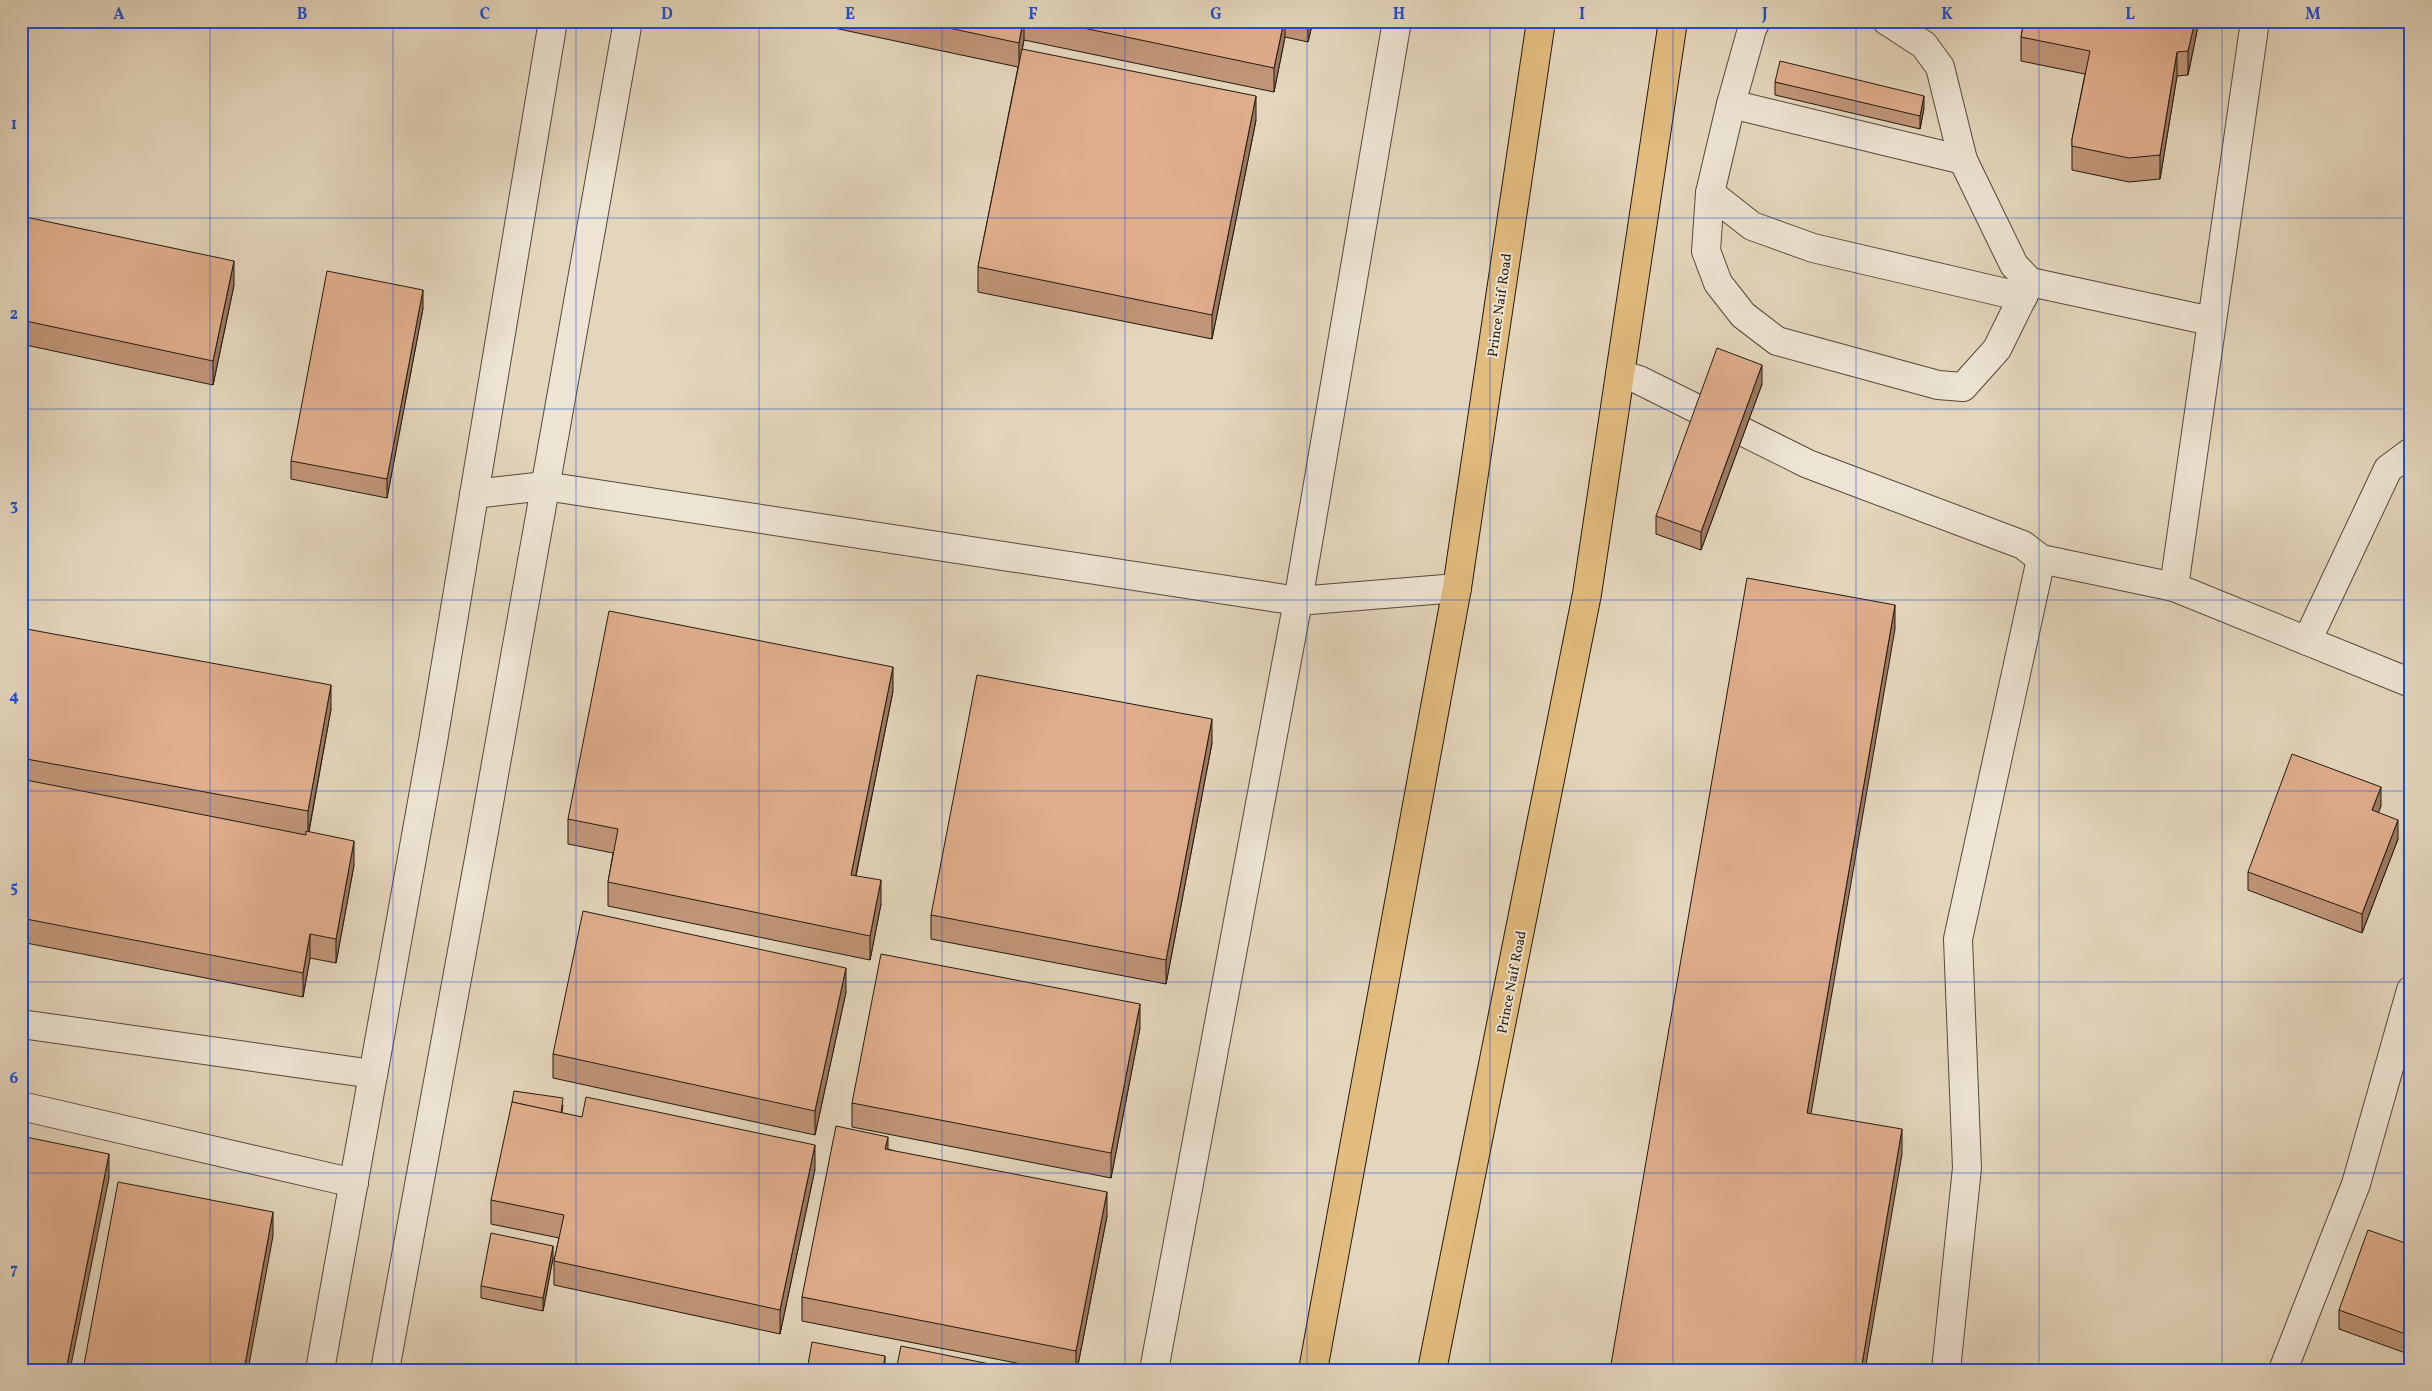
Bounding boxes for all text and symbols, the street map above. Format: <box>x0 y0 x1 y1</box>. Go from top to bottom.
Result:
text: A <box>113 4 125 26</box>
text: B <box>297 4 308 26</box>
text: C <box>480 4 490 26</box>
text: D <box>661 4 673 26</box>
text: E <box>845 4 855 26</box>
text: F <box>1028 4 1038 26</box>
text: G <box>1210 4 1222 26</box>
text: H <box>1393 4 1405 26</box>
text: I <box>1579 4 1585 26</box>
text: J <box>1761 4 1768 26</box>
text: K <box>1941 4 1953 26</box>
text: L <box>2125 4 2135 26</box>
text: M <box>2305 4 2321 26</box>
text: 1 <box>11 114 17 136</box>
street label: Prince Naif Road <box>1484 252 1517 358</box>
text: 2 <box>10 304 18 326</box>
text: 3 <box>10 495 18 517</box>
text: 4 <box>9 686 19 708</box>
text: 5 <box>10 877 18 899</box>
street label: Prince Naif Road <box>1493 929 1532 1035</box>
text: 6 <box>10 1068 19 1090</box>
text: 7 <box>10 1259 18 1281</box>

